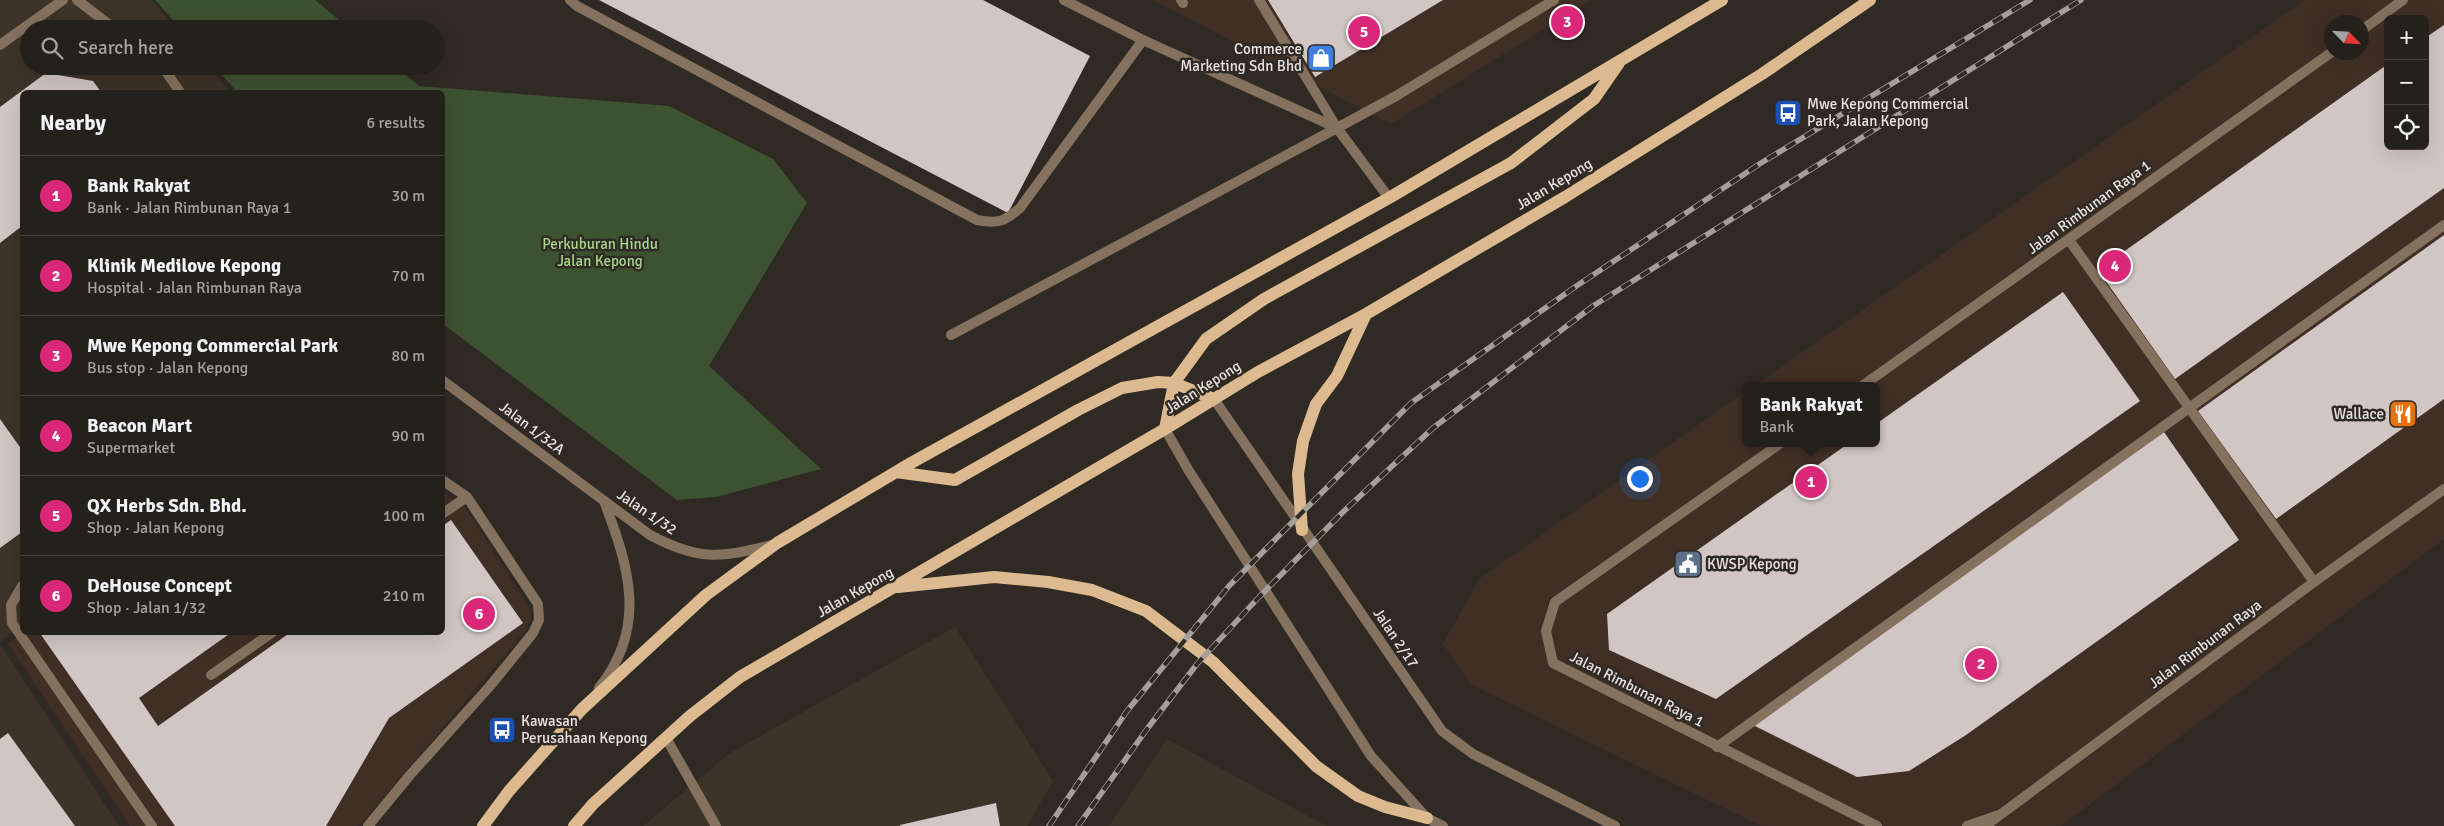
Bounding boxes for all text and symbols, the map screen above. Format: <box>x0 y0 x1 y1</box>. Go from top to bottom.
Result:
pin: 3 <box>1551 3 1583 41</box>
pin: 5 <box>1348 13 1380 51</box>
north arrow <box>2324 15 2369 60</box>
map controls <box>2384 15 2429 150</box>
button: + <box>2384 15 2429 60</box>
search box <box>20 20 445 75</box>
icon: search <box>38 34 66 62</box>
text: Search here <box>78 36 174 60</box>
place label: Commerce Marketing Sdn Bhd <box>1180 40 1302 75</box>
shop icon: Commerce Marketing Sdn Bhd <box>1306 43 1336 73</box>
button: − <box>2384 60 2429 105</box>
place label: Mwe Kepong Commercial Park, Jalan Kepong <box>1807 95 1969 130</box>
bus stop icon: Mwe Kepong Commercial Park, Jalan Kepong <box>1773 98 1803 128</box>
button: locate <box>2384 105 2429 150</box>
text: Nearby <box>40 110 106 136</box>
text: 6 results <box>366 113 425 133</box>
street label: Jalan Kepong <box>1513 154 1595 214</box>
street label: Jalan Rimbunan Raya 1 <box>2024 156 2154 258</box>
text: Bank Rakyat <box>87 174 190 198</box>
text: 1 <box>52 186 60 206</box>
text: 30 m <box>391 186 425 206</box>
text: Bank · Jalan Rimbunan Raya 1 <box>87 198 291 218</box>
park label: Perkuburan Hindu Jalan Kepong <box>542 235 658 270</box>
pin: 4 <box>2099 247 2131 285</box>
text: Klinik Medilove Kepong <box>87 254 281 278</box>
text: 2 <box>52 266 60 286</box>
text: 70 m <box>391 266 425 286</box>
text: Hospital · Jalan Rimbunan Raya <box>87 278 302 298</box>
text: Mwe Kepong Commercial Park <box>87 334 338 358</box>
text: 3 <box>52 346 60 366</box>
text: 80 m <box>391 346 425 366</box>
street label: Jalan Kepong <box>1162 357 1244 417</box>
text: Bus stop · Jalan Kepong <box>87 358 248 378</box>
popup <box>1742 382 1880 447</box>
text: Bank Rakyat <box>1759 393 1863 417</box>
street label: Jalan 1/32A <box>496 398 568 458</box>
restaurant icon: Wallace <box>2388 399 2418 429</box>
place label: Wallace <box>2333 405 2384 423</box>
text: Beacon Mart <box>87 414 192 438</box>
text: Bank <box>1759 417 1794 437</box>
text: 4 <box>52 426 60 446</box>
text: 90 m <box>391 426 425 446</box>
text: Supermarket <box>87 438 175 458</box>
pin: 1 <box>1795 463 1827 501</box>
your location <box>1627 466 1653 492</box>
street label: Jalan 1/32 <box>614 485 680 539</box>
text: QX Herbs Sdn. Bhd. <box>87 494 247 518</box>
text: 5 <box>52 506 60 526</box>
text: 100 m <box>383 506 425 526</box>
text: Shop · Jalan Kepong <box>87 518 225 538</box>
public building icon: KWSP Kepong <box>1673 549 1703 579</box>
place label: KWSP Kepong <box>1707 555 1797 573</box>
street label: Jalan Kepong <box>813 563 897 621</box>
text: DeHouse Concept <box>87 574 232 598</box>
text: 6 <box>52 586 60 606</box>
text: 210 m <box>383 586 425 606</box>
pin: 6 <box>463 595 495 633</box>
street label: Jalan Rimbunan Raya <box>2145 596 2265 692</box>
text: Shop · Jalan 1/32 <box>87 598 206 618</box>
street label: Jalan 2/17 <box>1369 605 1423 671</box>
pin: 2 <box>1965 645 1997 683</box>
street label: Jalan Rimbunan Raya 1 <box>1567 647 1707 731</box>
place label: Kawasan Perusahaan Kepong <box>521 712 647 747</box>
bus stop icon: Kawasan Perusahaan Kepong <box>487 715 517 745</box>

